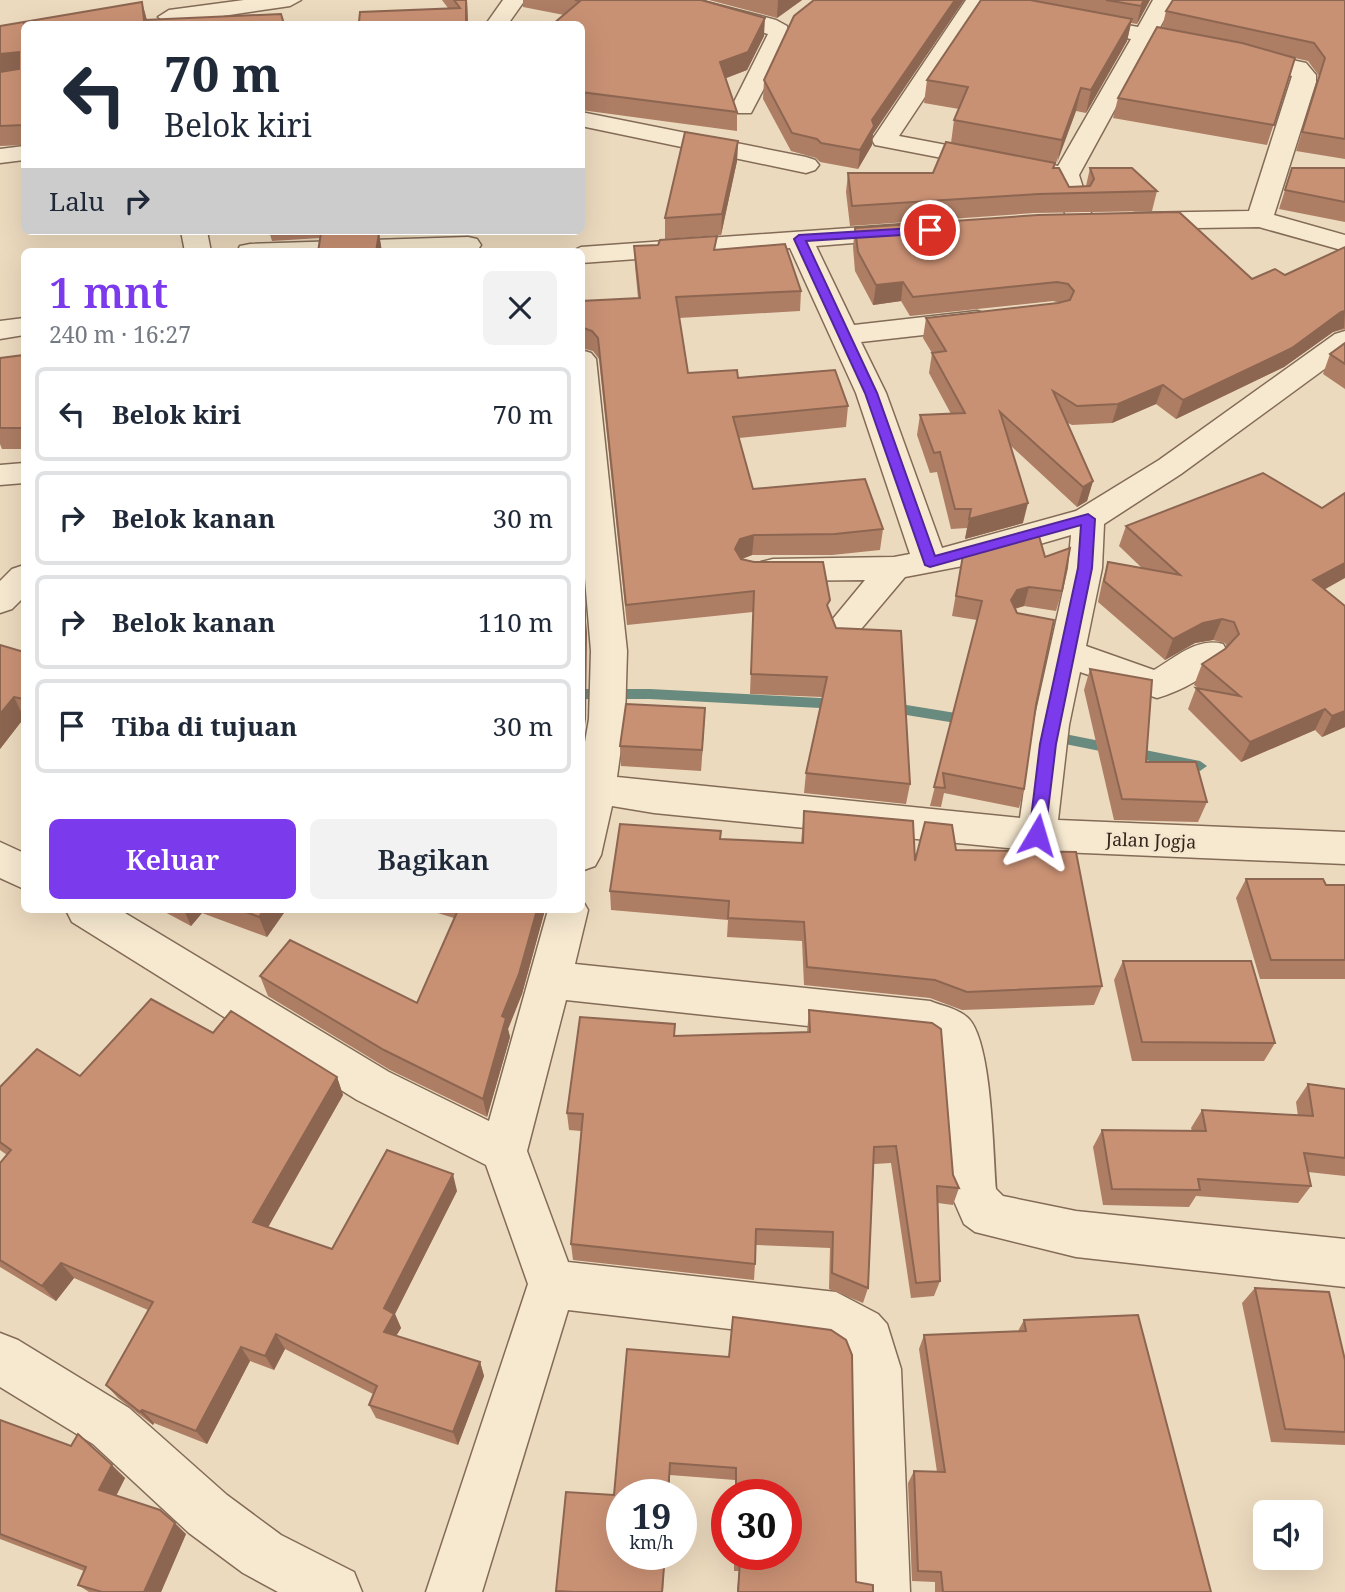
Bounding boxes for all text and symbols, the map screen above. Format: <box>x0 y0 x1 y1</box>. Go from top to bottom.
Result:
text: 70 m <box>164 40 280 106</box>
icon: left <box>49 49 140 140</box>
text: Belok kiri <box>164 103 312 146</box>
icon: right <box>118 182 156 220</box>
text: Lalu <box>49 183 104 219</box>
pin <box>900 200 960 260</box>
icon: arrive <box>911 211 949 249</box>
text: 1 mnt <box>49 263 168 320</box>
button: close <box>483 271 557 345</box>
text: 240 m · 16:27 <box>49 318 191 350</box>
icon: left <box>53 395 91 433</box>
text: Belok kiri <box>112 396 241 432</box>
text: 70 m <box>493 396 553 432</box>
icon: right <box>53 499 91 537</box>
text: Belok kanan <box>112 500 275 536</box>
text: 30 m <box>493 500 553 536</box>
icon: right <box>53 603 91 641</box>
text: Belok kanan <box>112 604 275 640</box>
text: 110 m <box>478 604 553 640</box>
icon: arrive <box>53 707 91 745</box>
text: Tiba di tujuan <box>112 708 297 744</box>
text: 30 m <box>493 708 553 744</box>
position arrow <box>1000 798 1074 872</box>
button: Keluar <box>49 819 296 899</box>
button: Bagikan <box>310 819 557 899</box>
street label: Jalan Jogja <box>1104 826 1197 854</box>
speed limit sign: 30 <box>711 1479 802 1570</box>
text: 19 <box>632 1492 671 1539</box>
map controls <box>1253 1500 1323 1570</box>
button: sound <box>1253 1500 1323 1570</box>
text: km/h <box>629 1530 674 1554</box>

